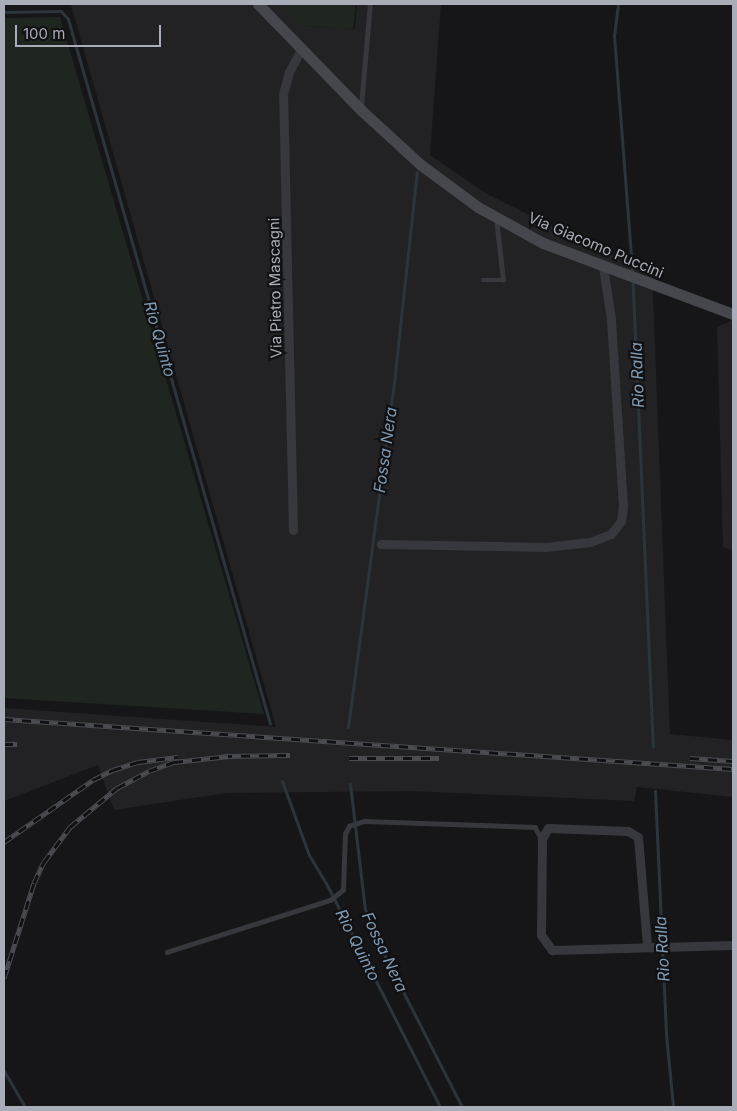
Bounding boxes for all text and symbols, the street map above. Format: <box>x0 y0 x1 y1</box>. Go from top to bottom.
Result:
scale bar <box>18 15 164 47</box>
text: 100 m <box>23 24 65 43</box>
street label: Via Giacomo Puccini <box>526 208 666 282</box>
street label: Via Pietro Mascagni <box>265 217 285 359</box>
water label: Rio Quinto <box>140 299 180 379</box>
water label: Rio Ralla <box>626 342 648 408</box>
water label: Fossa Nera <box>369 406 401 494</box>
water label: Rio Quinto <box>332 906 384 984</box>
water label: Fossa Nera <box>358 909 412 995</box>
water label: Rio Ralla <box>651 916 673 982</box>

